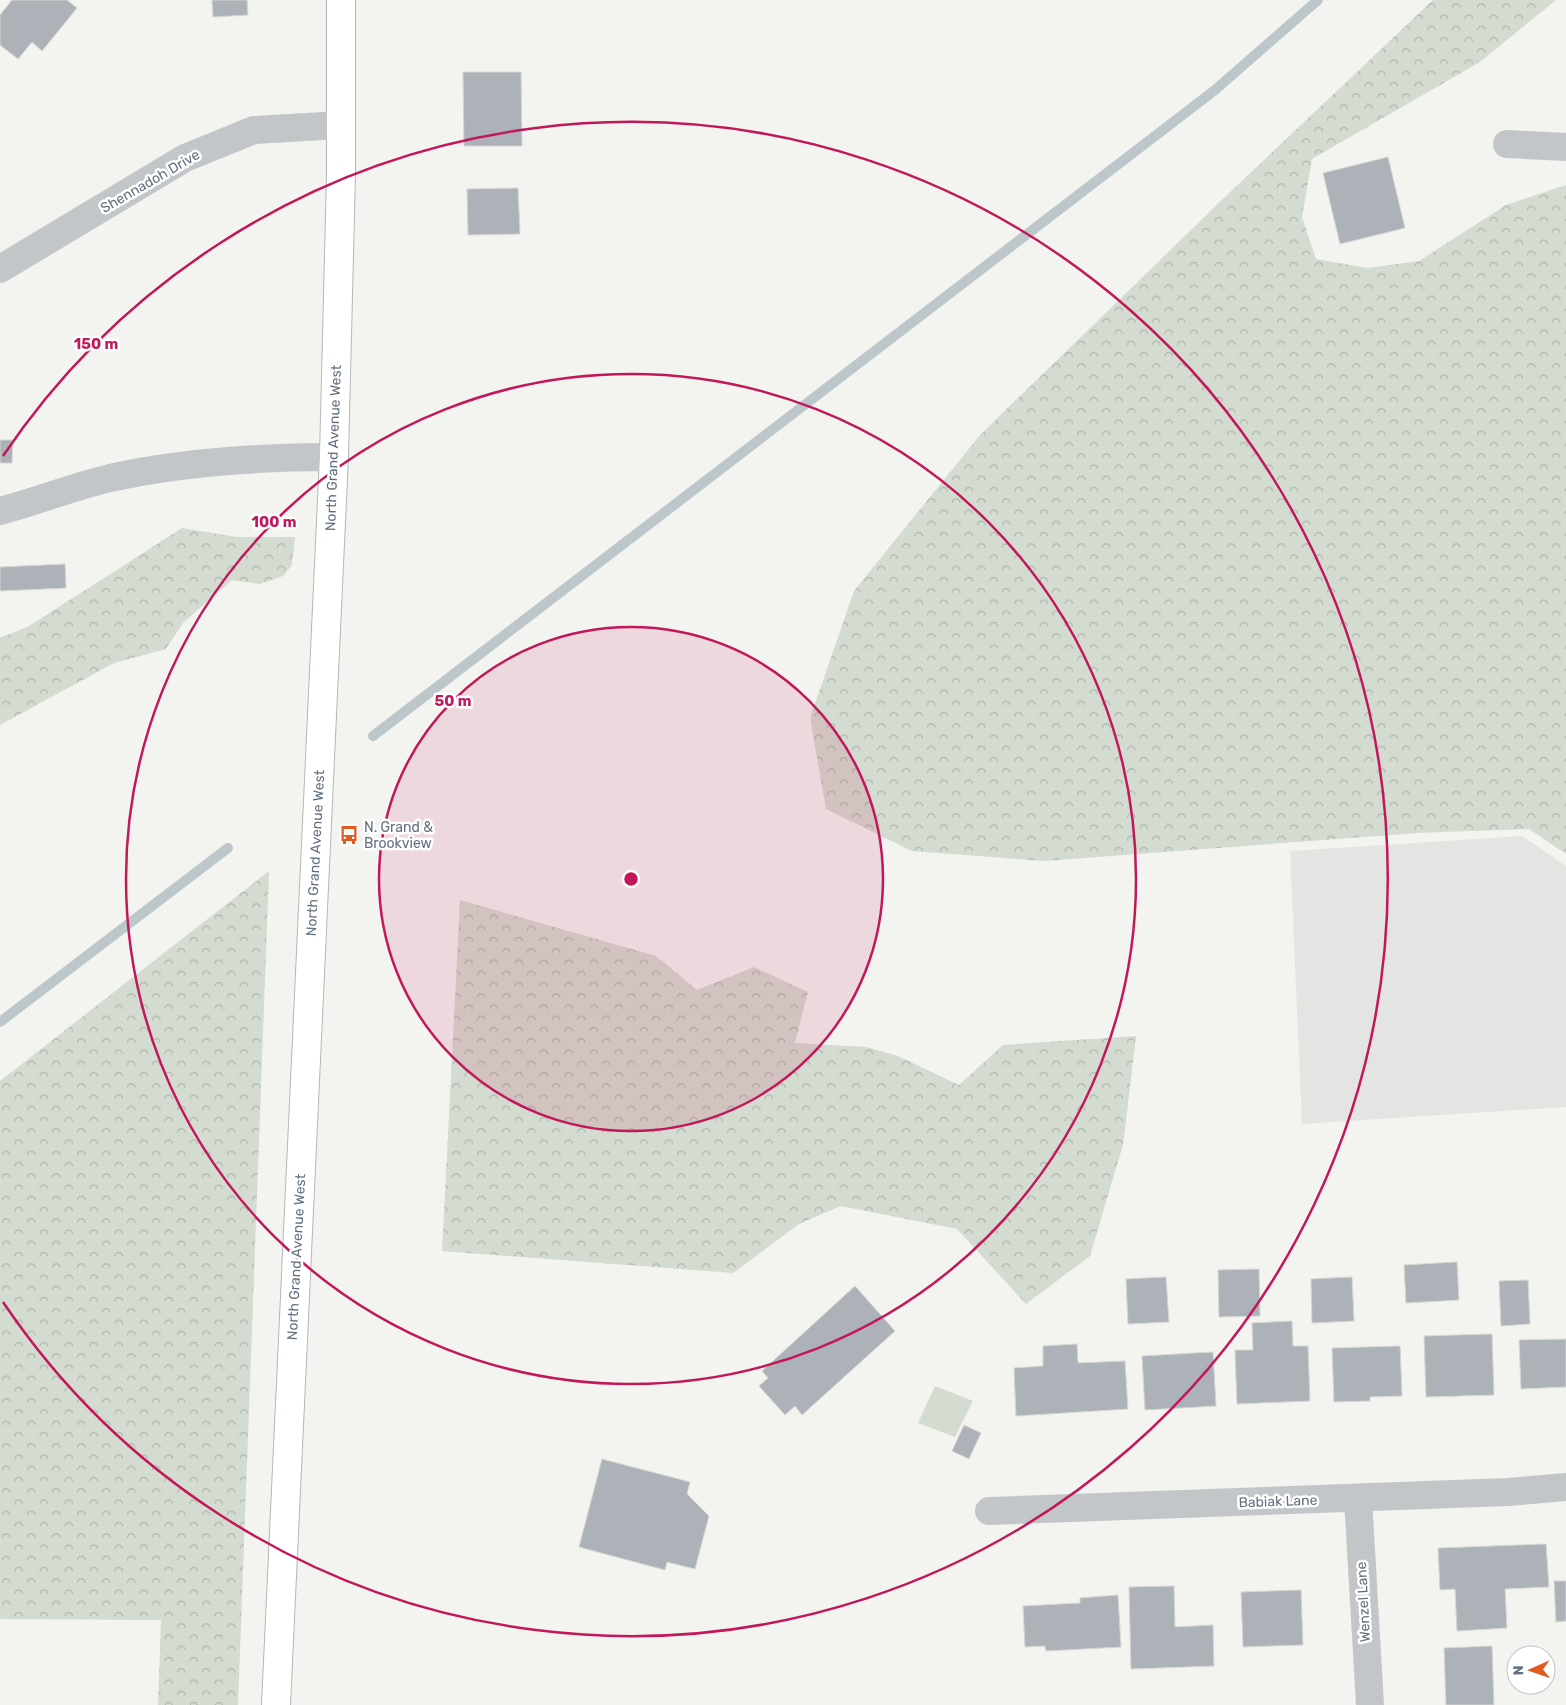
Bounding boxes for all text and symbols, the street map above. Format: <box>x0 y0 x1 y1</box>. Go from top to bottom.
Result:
street label: Shennadoh Drive <box>98 146 203 217</box>
text: 150 m <box>74 335 118 353</box>
street label: North Grand Avenue West <box>322 364 345 531</box>
text: 100 m <box>252 513 296 531</box>
text: 50 m <box>435 692 471 710</box>
street label: North Grand Avenue West <box>303 769 328 937</box>
place label: N. Grand & Brookview <box>364 819 433 852</box>
bus stop icon: N. Grand & Brookview <box>338 824 360 846</box>
centre of rings <box>622 870 640 888</box>
street label: North Grand Avenue West <box>284 1173 309 1341</box>
street label: Babiak Lane <box>1238 1492 1318 1511</box>
street label: Wenzel Lane <box>1353 1561 1374 1643</box>
north arrow <box>1506 1645 1556 1695</box>
text: N <box>1510 1665 1527 1676</box>

